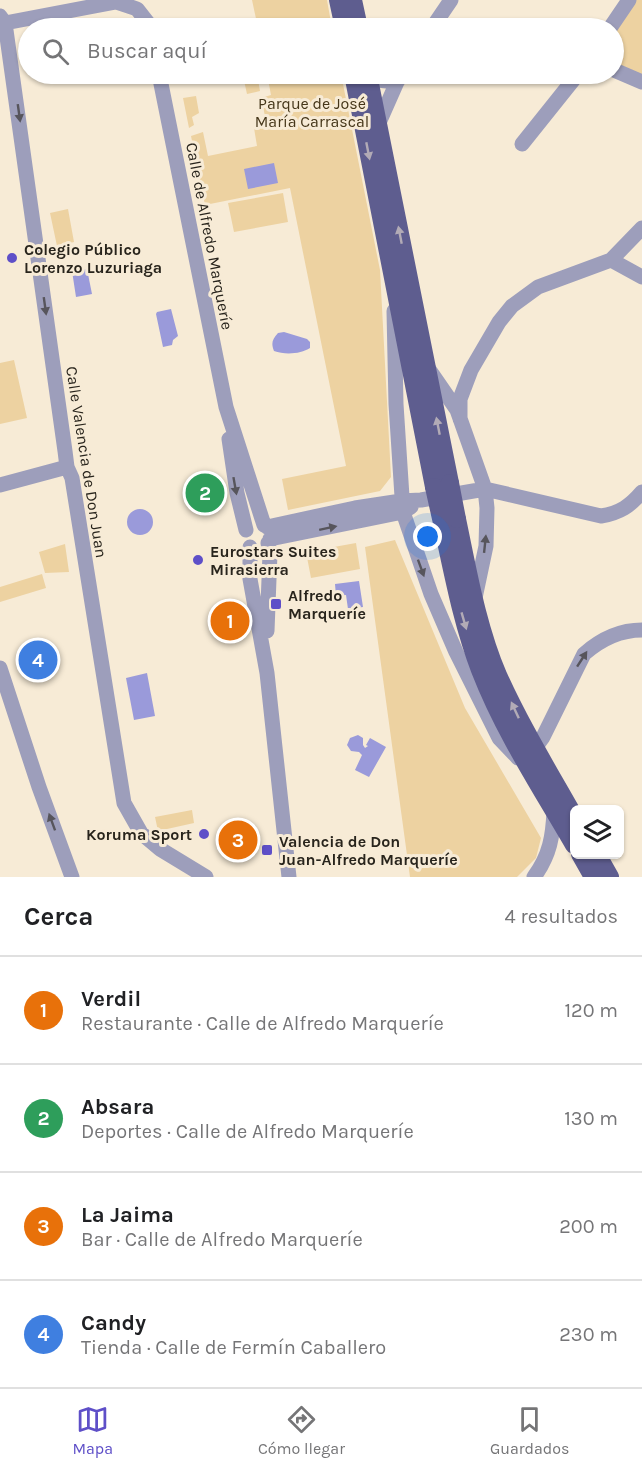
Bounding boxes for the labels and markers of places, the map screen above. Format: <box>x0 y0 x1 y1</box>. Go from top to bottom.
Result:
place label: Colegio Público Lorenzo Luzuriaga <box>24 240 162 277</box>
marker: Colegio Público Lorenzo Luzuriaga <box>5 251 19 265</box>
pin: 2 <box>186 470 224 516</box>
place label: Eurostars Suites Mirasierra <box>210 542 336 579</box>
marker: Eurostars Suites Mirasierra <box>191 553 205 567</box>
place label: Alfredo Marqueríe <box>288 586 366 623</box>
marker: Alfredo Marqueríe <box>269 597 283 611</box>
pin: 1 <box>210 598 250 644</box>
pin: 4 <box>18 638 57 682</box>
pin: 3 <box>218 818 258 862</box>
place label: Koruma Sport <box>86 825 192 844</box>
marker: Koruma Sport <box>197 827 211 841</box>
place label: Valencia de Don Juan-Alfredo Marqueríe <box>279 832 458 869</box>
marker: Valencia de Don Juan-Alfredo Marqueríe <box>260 843 274 857</box>

